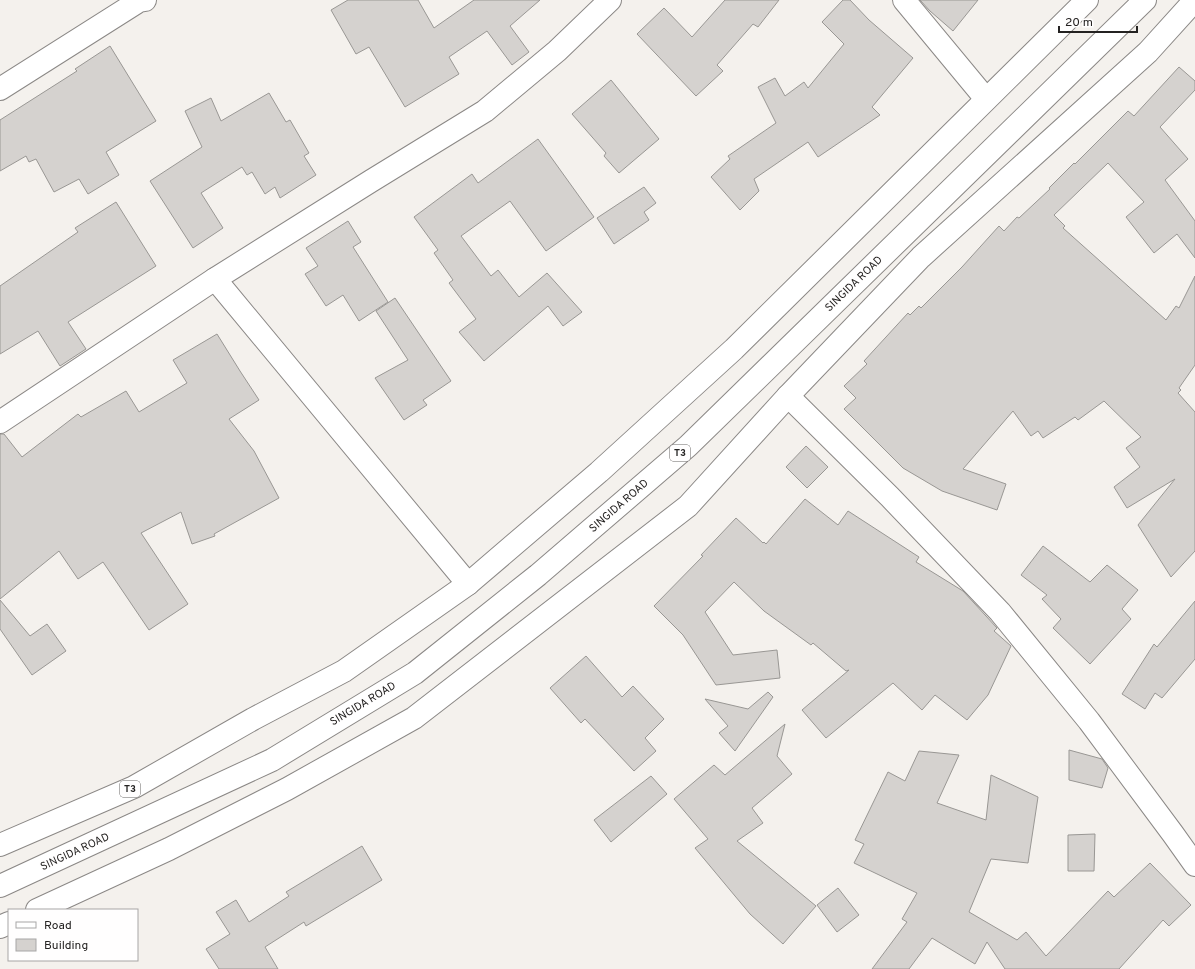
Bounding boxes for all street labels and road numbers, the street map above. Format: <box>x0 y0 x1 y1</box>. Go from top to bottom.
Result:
street label: SINGIDA ROAD <box>822 253 886 315</box>
road number: T3 <box>670 445 690 461</box>
street label: SINGIDA ROAD <box>586 476 652 536</box>
street label: SINGIDA ROAD <box>328 679 398 729</box>
road number: T3 <box>120 781 140 797</box>
street label: SINGIDA ROAD <box>38 830 112 874</box>

